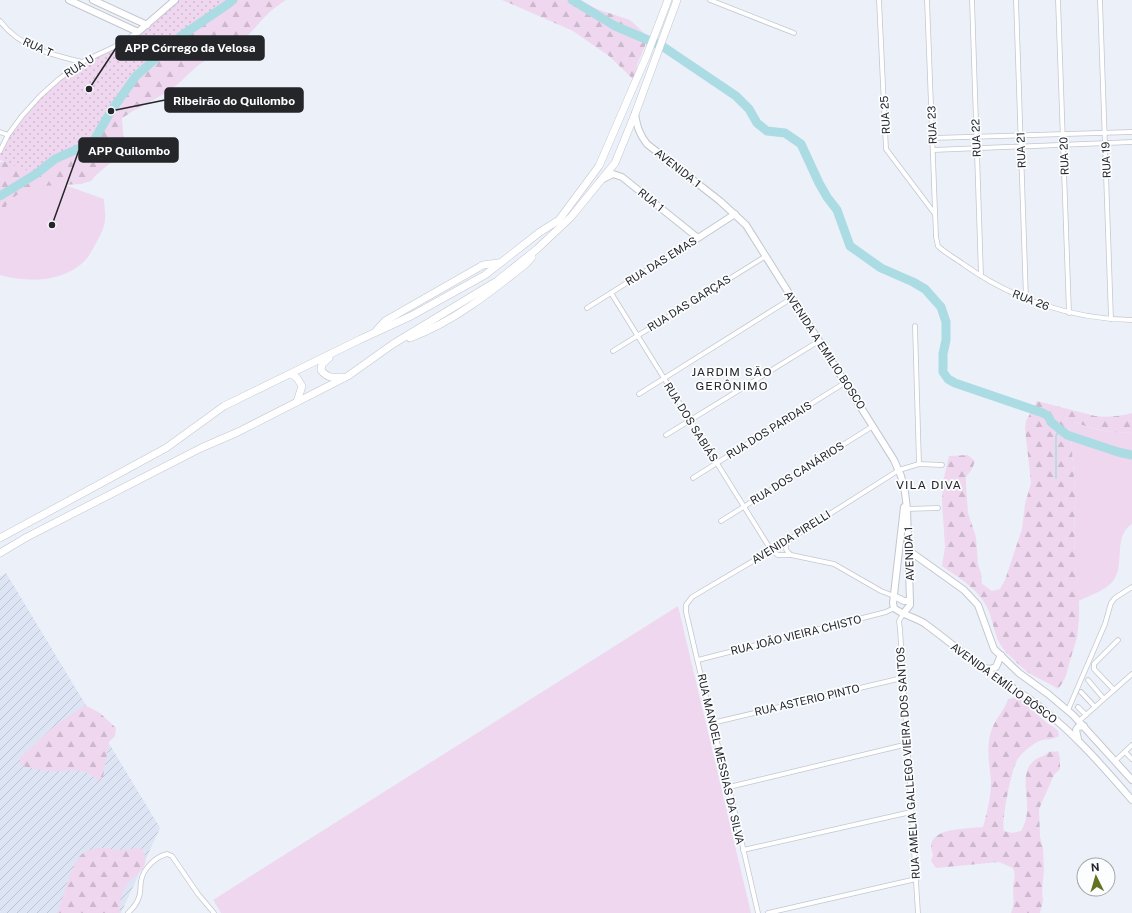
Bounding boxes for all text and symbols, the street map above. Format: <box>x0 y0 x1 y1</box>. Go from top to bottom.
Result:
street label: RUA T <box>21 35 55 59</box>
callout: APP Córrego da Velosa <box>116 36 264 60</box>
text: APP Córrego da Velosa <box>124 41 256 55</box>
street label: RUA U <box>62 52 96 80</box>
callout: Ribeirão do Quilombo <box>165 88 303 112</box>
text: Ribeirão do Quilombo <box>173 94 295 108</box>
street label: RUA 25 <box>878 95 892 135</box>
street label: RUA 23 <box>925 105 939 144</box>
street label: RUA 22 <box>969 118 983 157</box>
street label: RUA 21 <box>1014 132 1028 168</box>
street label: RUA 20 <box>1057 136 1071 175</box>
callout: APP Quilombo <box>79 138 178 162</box>
street label: RUA 19 <box>1099 141 1113 178</box>
text: APP Quilombo <box>88 144 170 158</box>
street label: AVENIDA 1 <box>653 146 703 190</box>
street label: RUA 1 <box>636 186 666 214</box>
street label: RUA DAS EMAS <box>623 234 699 288</box>
street label: RUA DAS GARÇAS <box>645 273 733 334</box>
street label: RUA 26 <box>1011 288 1051 313</box>
street label: AVENIDA A EMILIO BOSCO <box>782 289 868 411</box>
district label: JARDIM SÃO GERÔNIMO <box>692 365 772 393</box>
street label: RUA DOS SABIÁS <box>662 380 721 464</box>
street label: RUA DOS PARDAIS <box>724 399 814 461</box>
street label: RUA DOS CANÁRIOS <box>747 438 846 507</box>
district label: VILA DIVA <box>896 478 962 492</box>
street label: AVENIDA PIRELLI <box>750 508 832 566</box>
street label: AVENIDA 1 <box>902 527 916 581</box>
street label: RUA JOÃO VIEIRA CHISTO <box>729 613 863 657</box>
street label: AVENIDA EMÍLIO BÔSCO <box>949 640 1060 726</box>
street label: RUA AMELIA GALLEGO VIEIRA DOS SANTOS <box>894 646 922 880</box>
street label: RUA MANOEL MESSIAS DA SILVA <box>695 672 747 846</box>
street label: RUA ASTERIO PINTO <box>753 682 861 718</box>
north arrow <box>1076 857 1116 897</box>
text: N <box>1090 861 1100 873</box>

